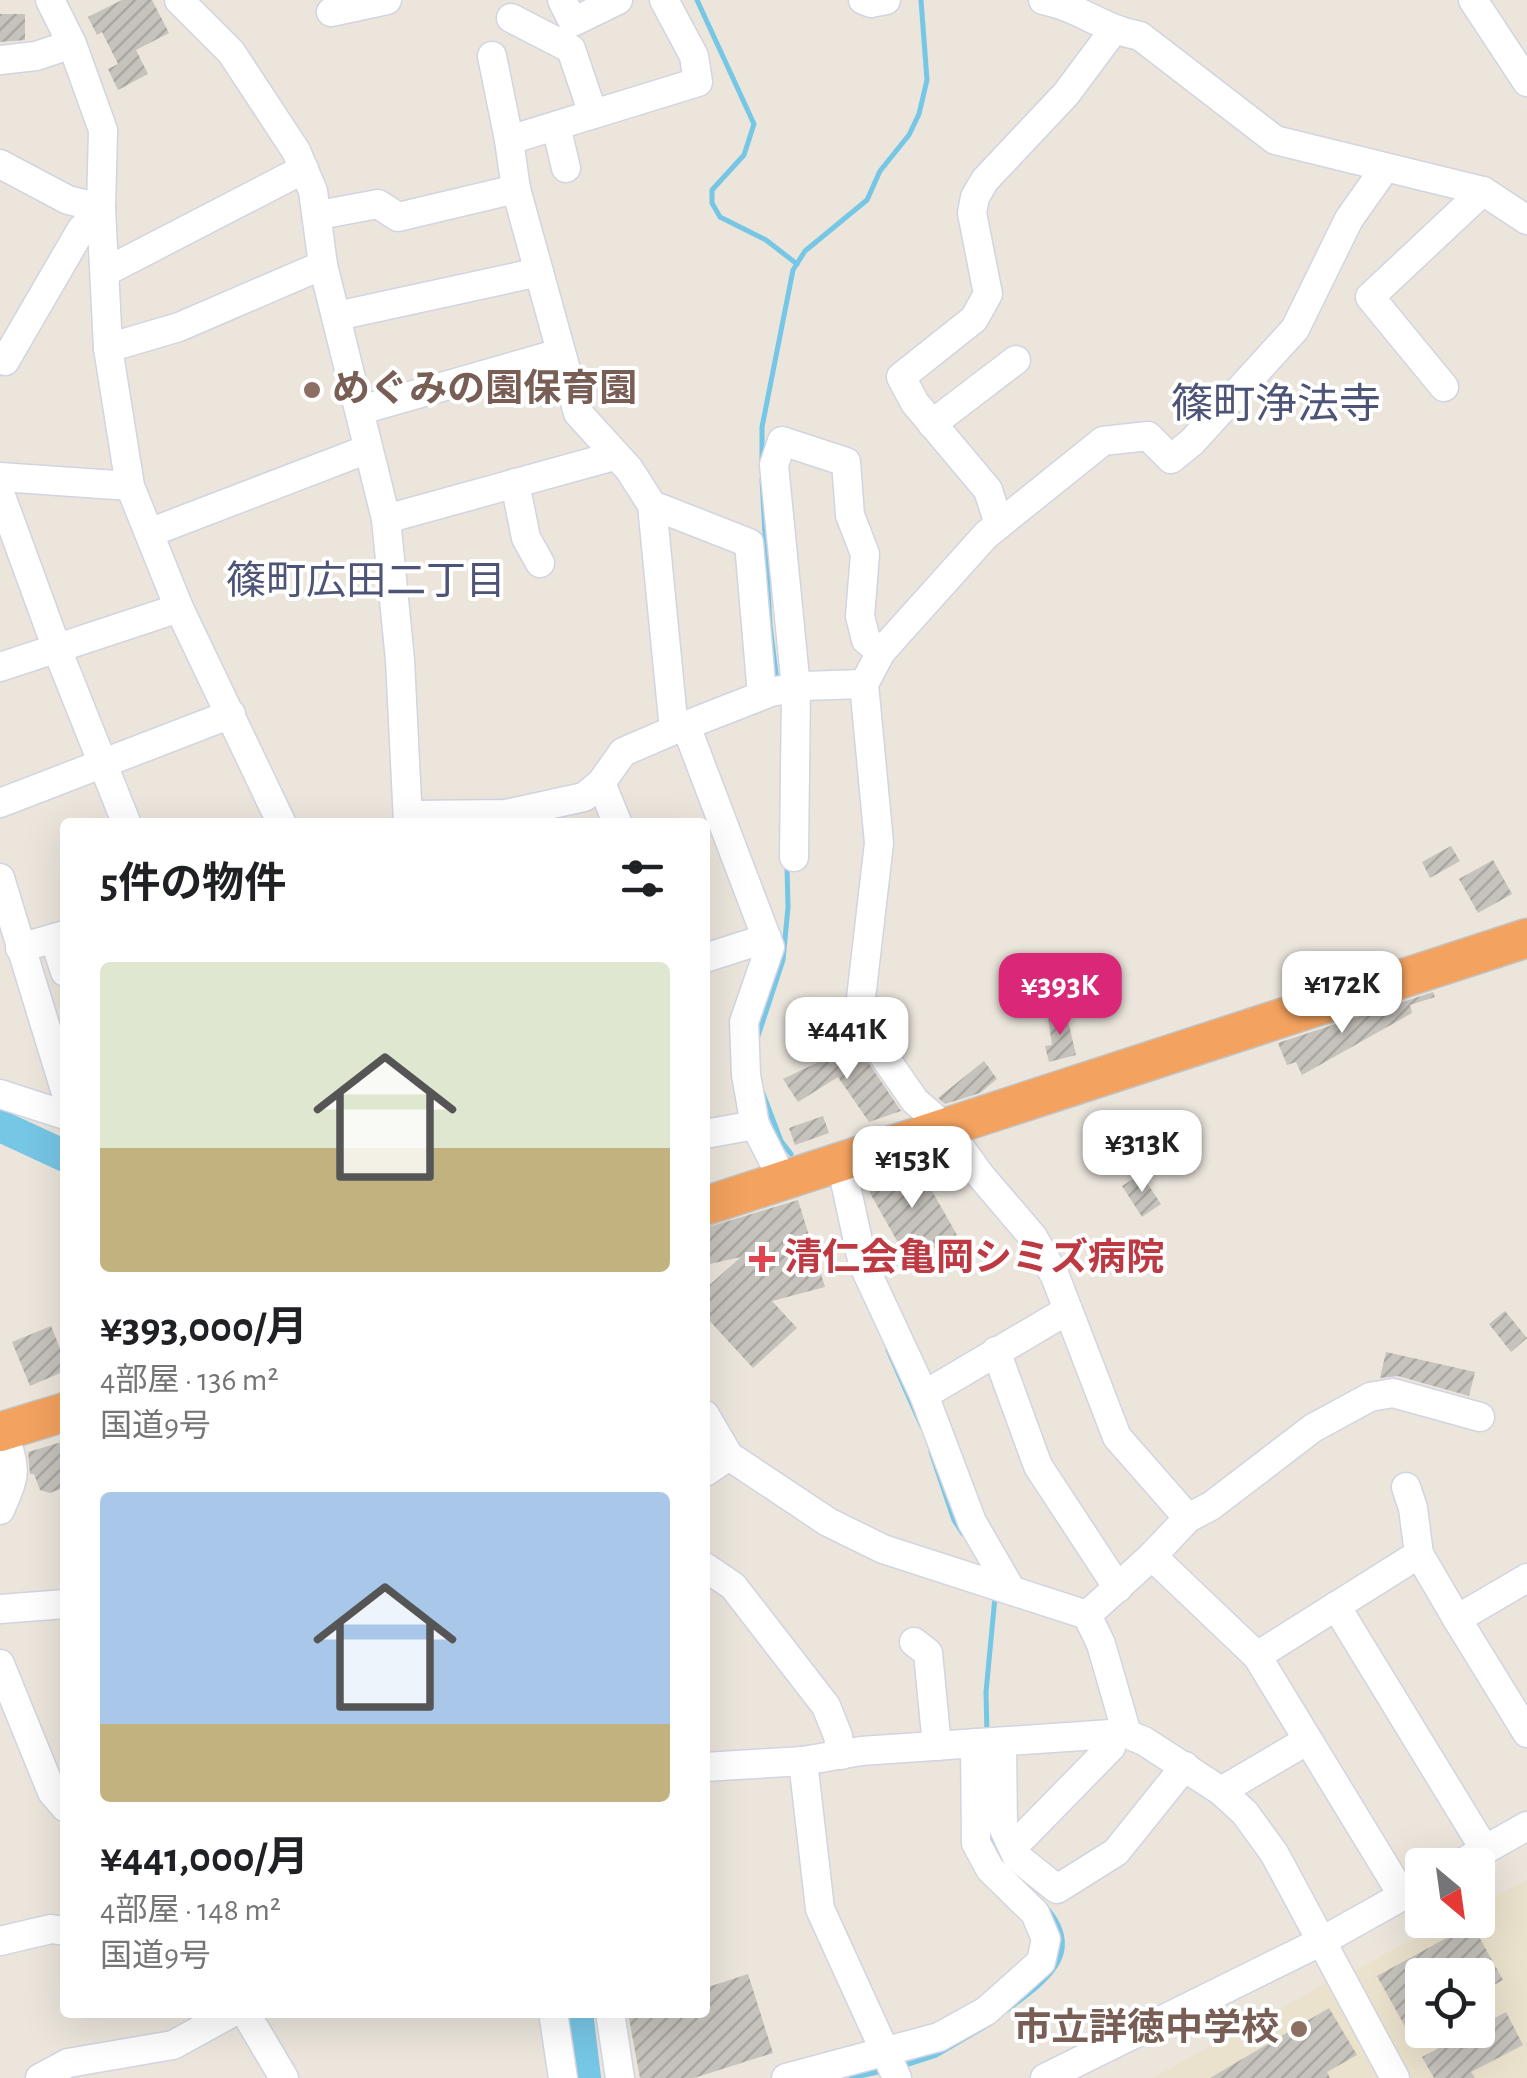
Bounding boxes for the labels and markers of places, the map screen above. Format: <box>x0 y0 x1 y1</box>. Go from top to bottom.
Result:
place label: めぐみの園保育園 <box>332 368 637 409</box>
marker: めぐみの園保育園 <box>301 379 323 401</box>
pin: ¥172K <box>1272 951 1412 1036</box>
pin: ¥393K <box>990 953 1130 1038</box>
pin: ¥441K <box>777 997 917 1082</box>
pin: ¥313K <box>1072 1110 1212 1195</box>
pin: ¥153K <box>842 1126 982 1211</box>
place label: 清仁会亀岡シミズ病院 <box>784 1237 1164 1278</box>
marker: 清仁会亀岡シミズ病院 <box>749 1246 775 1272</box>
place label: 市立詳徳中学校 <box>1013 2007 1279 2048</box>
marker: 市立詳徳中学校 <box>1288 2018 1310 2040</box>

